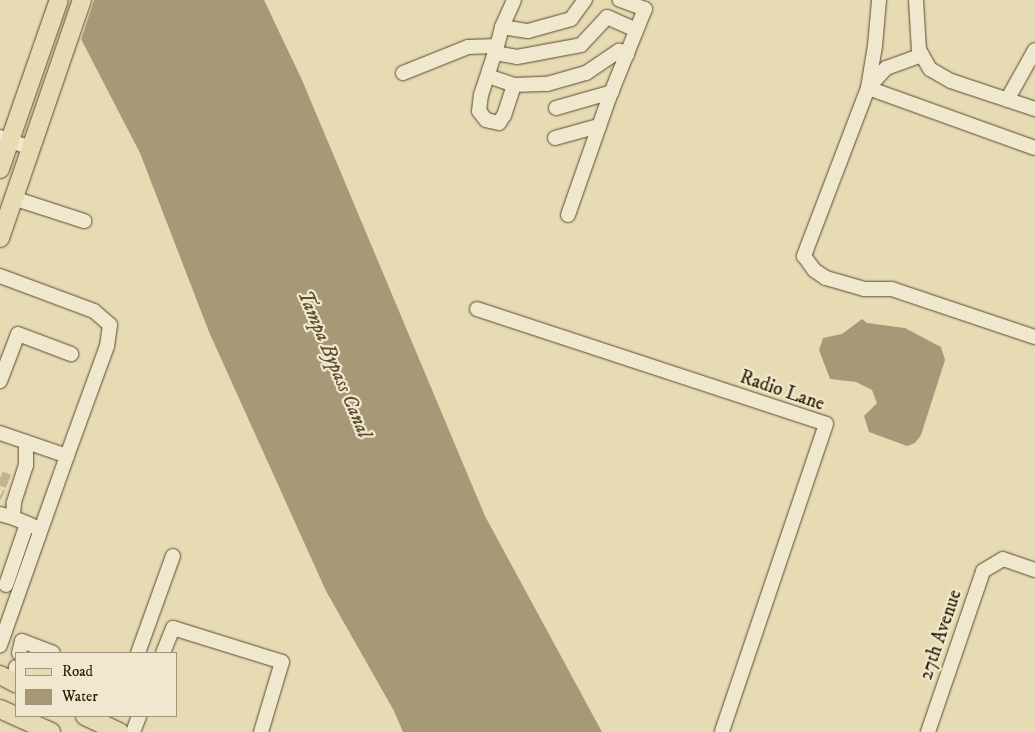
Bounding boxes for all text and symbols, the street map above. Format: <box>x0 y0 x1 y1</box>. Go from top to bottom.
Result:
water label: Tampa Bypass Canal <box>292 286 376 442</box>
street label: Radio Lane <box>737 366 827 416</box>
street label: 27th Avenue <box>915 587 967 683</box>
legend <box>15 652 178 717</box>
text: Road <box>62 662 93 681</box>
text: Water <box>62 687 98 706</box>

